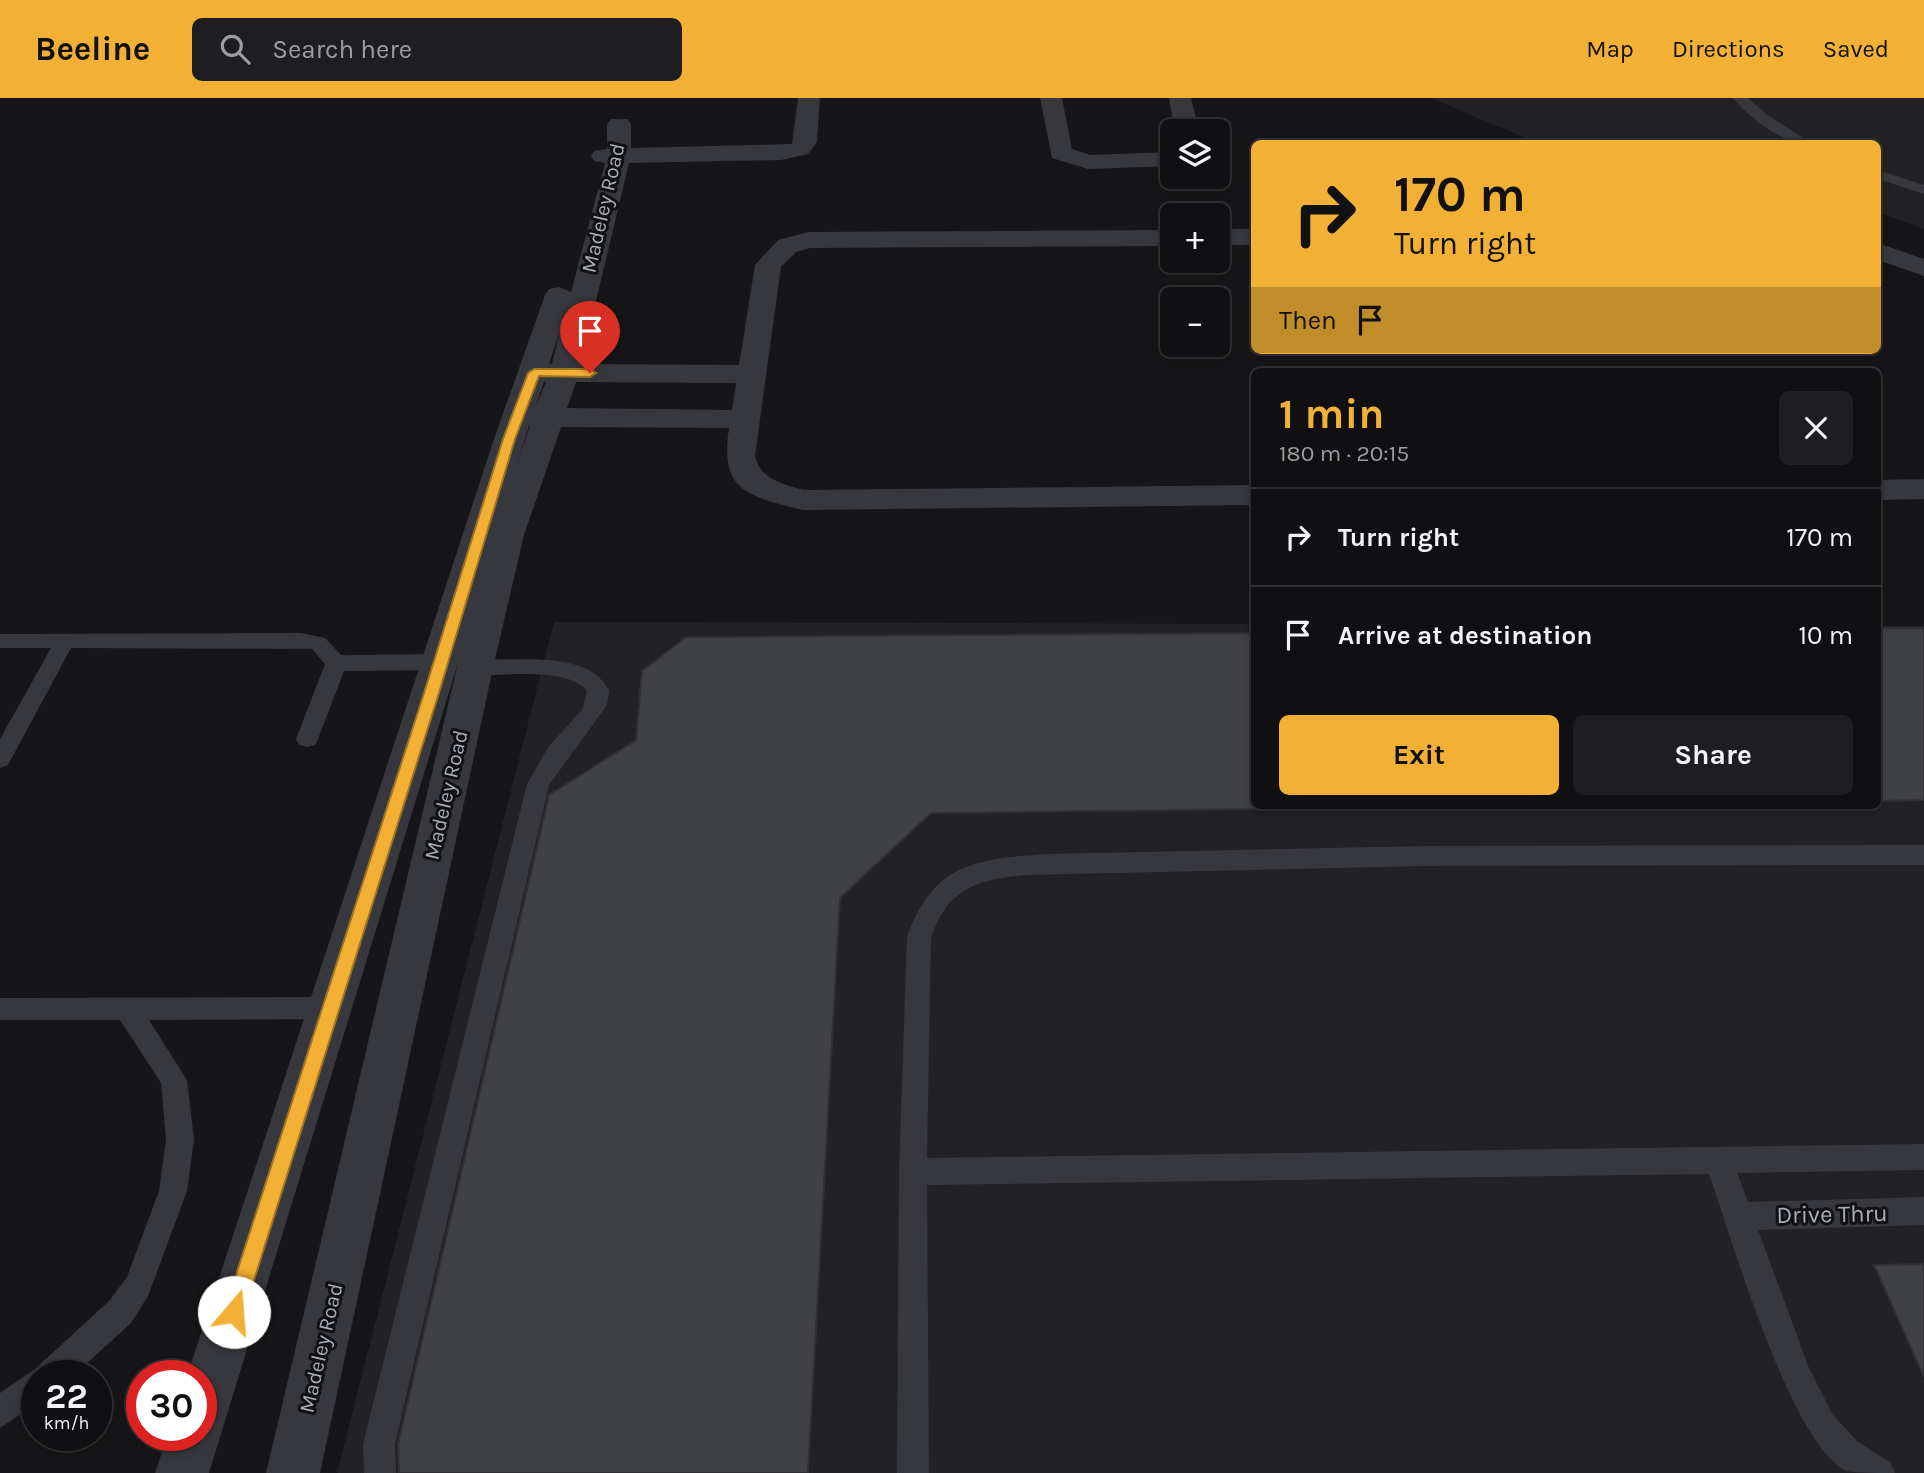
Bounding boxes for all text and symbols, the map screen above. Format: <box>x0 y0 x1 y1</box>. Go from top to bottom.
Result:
search box <box>192 18 682 81</box>
text: Beeline <box>35 30 150 68</box>
icon: search <box>216 30 254 68</box>
text: Search here <box>272 34 412 65</box>
text: Map <box>1586 35 1634 63</box>
text: Directions <box>1672 35 1785 63</box>
text: Saved <box>1823 35 1889 63</box>
map controls <box>1160 119 1230 357</box>
button: layers <box>1160 119 1230 189</box>
street label: Madeley Road <box>576 141 630 275</box>
text: 170 m <box>1394 166 1526 223</box>
icon: right <box>1279 168 1370 259</box>
button: + <box>1160 203 1230 273</box>
text: Turn right <box>1394 225 1536 262</box>
button: − <box>1160 287 1230 357</box>
pin <box>560 301 620 373</box>
icon: arrive <box>1351 301 1389 339</box>
text: Then <box>1279 305 1337 336</box>
icon: arrive <box>571 312 609 350</box>
text: 1 min <box>1279 389 1384 439</box>
button: close <box>1779 391 1853 465</box>
text: 180 m · 20:15 <box>1279 440 1409 467</box>
icon: right <box>1279 518 1317 556</box>
text: Turn right <box>1338 522 1459 553</box>
text: 170 m <box>1786 522 1853 553</box>
icon: arrive <box>1279 616 1317 654</box>
text: Arrive at destination <box>1338 620 1592 651</box>
text: 10 m <box>1798 620 1853 651</box>
button: Exit <box>1279 715 1559 795</box>
button: Share <box>1573 715 1853 795</box>
street label: Madeley Road <box>419 728 473 862</box>
street label: Drive Thru <box>1776 1199 1888 1229</box>
position arrow <box>197 1275 271 1349</box>
street label: Madeley Road <box>294 1281 348 1415</box>
speed limit sign: 30 <box>126 1360 217 1451</box>
text: 22 <box>45 1376 88 1417</box>
text: km/h <box>44 1412 89 1434</box>

